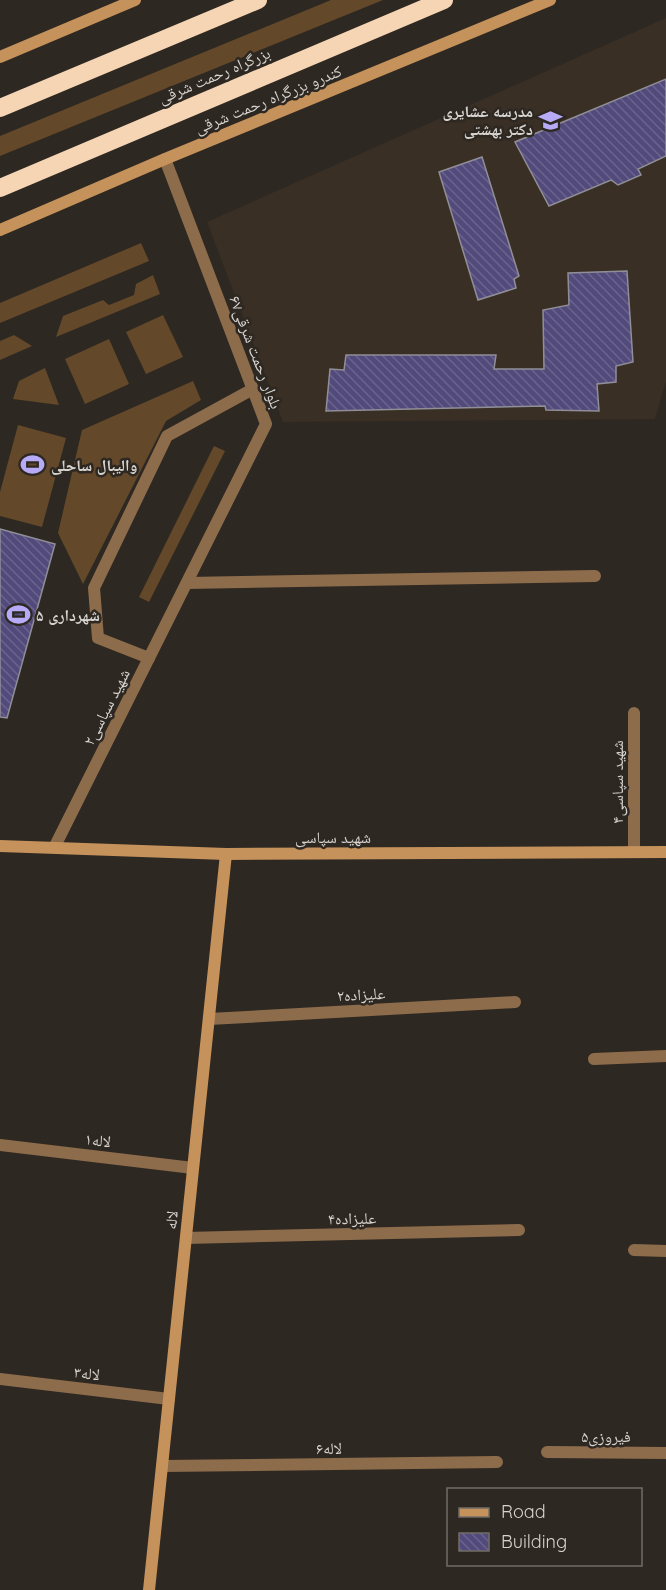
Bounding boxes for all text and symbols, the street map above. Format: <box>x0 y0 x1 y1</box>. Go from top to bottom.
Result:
street label: بزرگراه رحمت شرقی <box>155 42 274 109</box>
street label: کندرو بزرگراه رحمت شرقی <box>192 60 345 139</box>
place label: مدرسه عشایری دکتر بهشتی <box>442 101 533 139</box>
school or university icon: مدرسه عشایری دکتر بهشتی <box>538 107 564 133</box>
street label: بلوار رحمت شرقی۶۷ <box>224 293 287 412</box>
sports icon: والیبال ساحلی <box>20 452 46 478</box>
place label: والیبال ساحلی <box>51 455 137 475</box>
sports icon: شهرداری ۵ <box>5 602 31 628</box>
place label: شهرداری ۵ <box>36 605 100 625</box>
street label: شهید سپاسی۲ <box>78 665 135 749</box>
street label: شهید سپاسی۴ <box>607 740 628 824</box>
street label: شهید سپاسی <box>295 827 371 848</box>
street label: علیزاده۲ <box>336 983 386 1005</box>
street label: ۱لاله <box>84 1128 112 1152</box>
street label: علیزاده۴ <box>328 1208 376 1228</box>
street label: لاله <box>160 1210 182 1230</box>
street label: ۳لاله <box>73 1361 101 1385</box>
street label: فیروزی۵ <box>581 1426 631 1447</box>
street label: ۶لاله <box>316 1438 342 1458</box>
legend <box>447 1488 642 1566</box>
text: Road <box>501 1500 546 1523</box>
text: Building <box>501 1530 567 1553</box>

